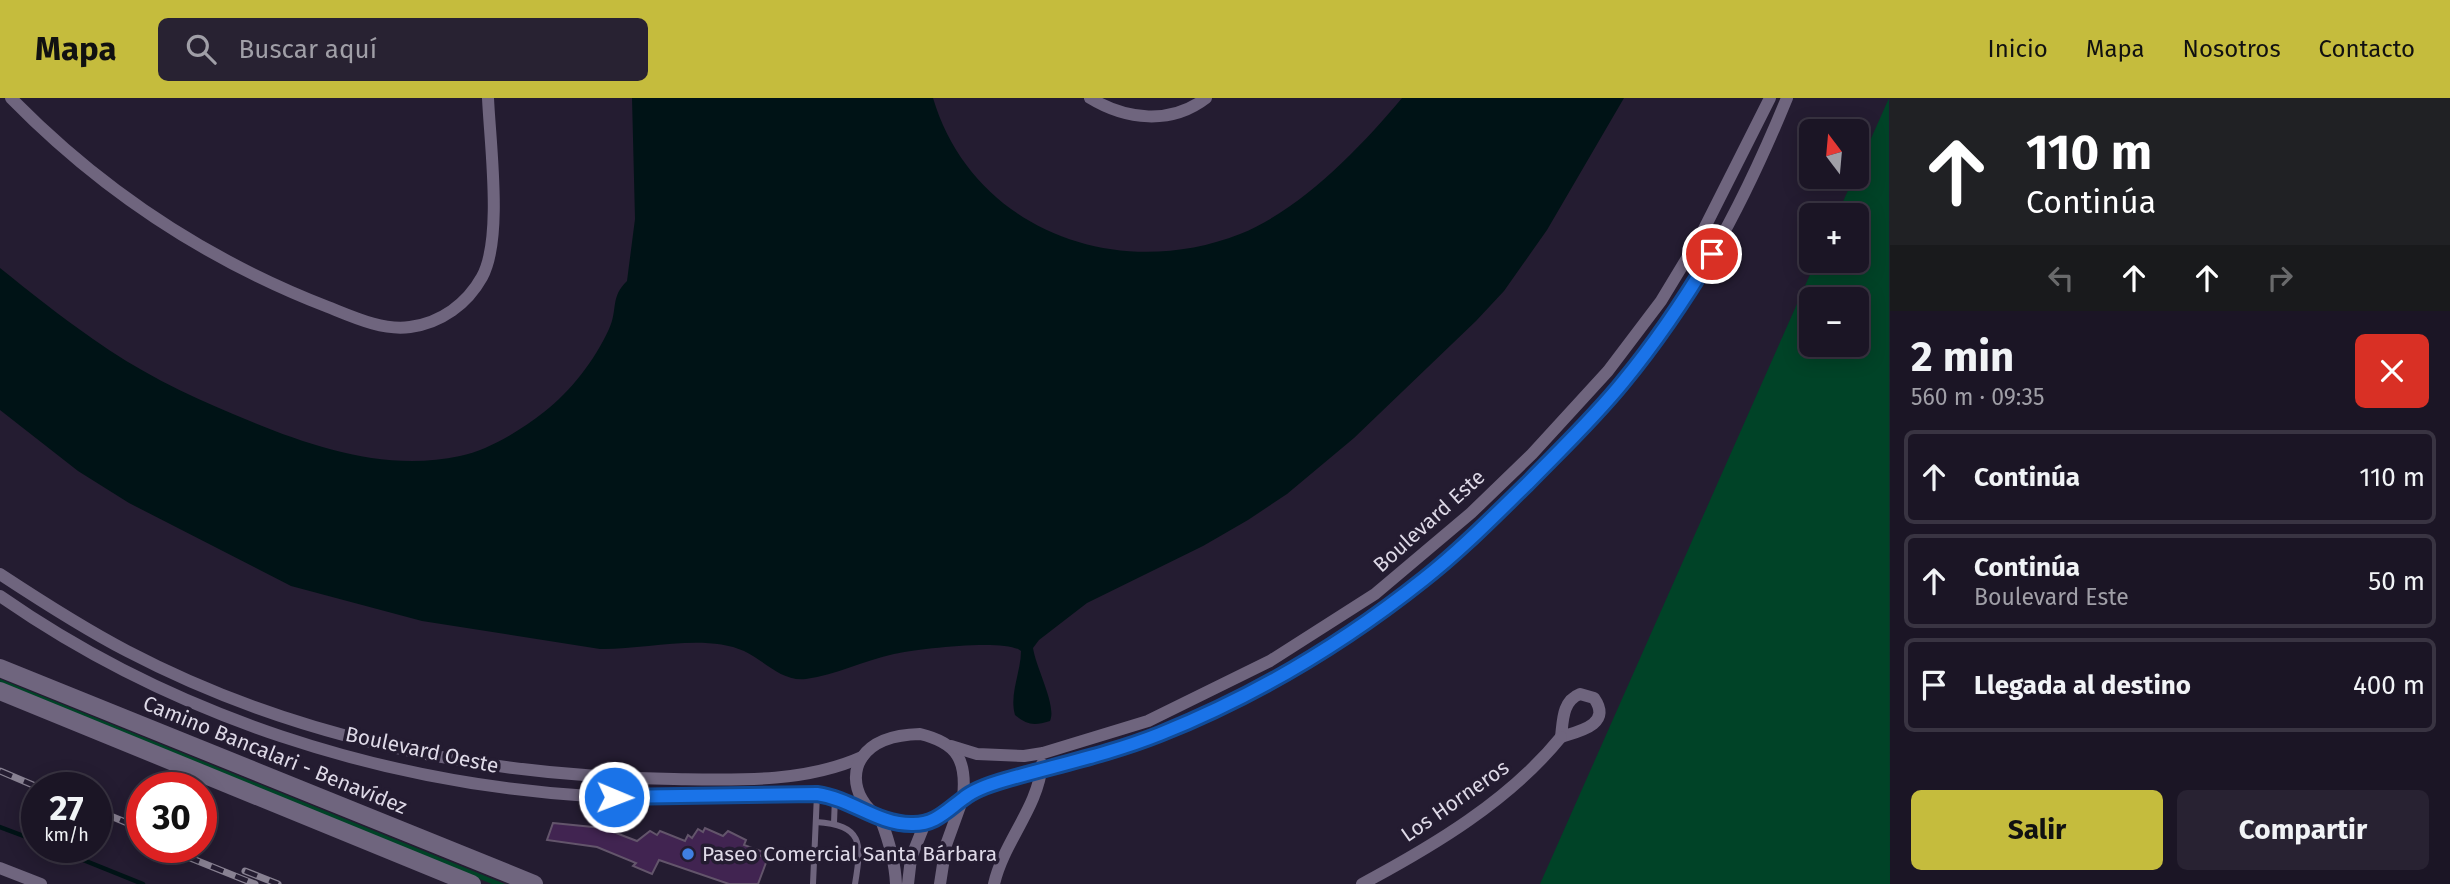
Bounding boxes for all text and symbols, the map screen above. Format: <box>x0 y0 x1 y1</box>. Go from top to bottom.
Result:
search box <box>158 18 648 81</box>
text: Mapa <box>35 29 116 69</box>
icon: search <box>182 30 220 68</box>
text: Buscar aquí <box>238 34 377 65</box>
text: Inicio <box>1988 35 2048 63</box>
text: Mapa <box>2086 35 2145 63</box>
text: Nosotros <box>2183 35 2281 63</box>
text: Contacto <box>2319 35 2415 63</box>
north arrow <box>1799 119 1869 189</box>
map controls <box>1799 119 1869 357</box>
text: 110 m <box>2026 123 2152 182</box>
icon: ahead <box>1911 126 2002 217</box>
text: Continúa <box>2026 183 2156 221</box>
button: + <box>1799 203 1869 273</box>
pin <box>1682 224 1742 284</box>
icon: arrive <box>1693 235 1731 273</box>
icon: left <box>2042 259 2080 297</box>
icon: ahead <box>2115 259 2153 297</box>
icon: ahead <box>2188 259 2226 297</box>
icon: right <box>2261 259 2299 297</box>
button: − <box>1799 287 1869 357</box>
text: 2 min <box>1911 332 2014 382</box>
button: close <box>2355 334 2429 408</box>
text: 560 m · 09:35 <box>1911 383 2045 411</box>
icon: ahead <box>1915 458 1953 496</box>
text: Continúa <box>1974 462 2080 493</box>
text: 110 m <box>2359 462 2425 493</box>
street label: Boulevard Este <box>1368 464 1490 578</box>
text: Continúa <box>1974 552 2080 583</box>
icon: ahead <box>1915 562 1953 600</box>
text: 50 m <box>2368 566 2425 597</box>
text: Boulevard Este <box>1974 583 2129 611</box>
icon: arrive <box>1915 666 1953 704</box>
text: Llegada al destino <box>1974 670 2191 701</box>
text: 400 m <box>2353 670 2425 701</box>
street label: Camino Bancalari - Benavídez <box>139 690 411 820</box>
street label: Boulevard Oeste <box>343 721 501 779</box>
street label: Los Horneros <box>1396 754 1514 848</box>
position arrow <box>577 760 651 834</box>
speed limit sign: 30 <box>126 772 217 863</box>
text: 27 <box>49 787 84 829</box>
button: Salir <box>1911 790 2163 870</box>
button: Compartir <box>2177 790 2429 870</box>
text: km/h <box>44 824 89 846</box>
place label: Paseo Comercial Santa Bárbara <box>702 841 997 867</box>
marker: Paseo Comercial Santa Bárbara <box>680 846 696 862</box>

